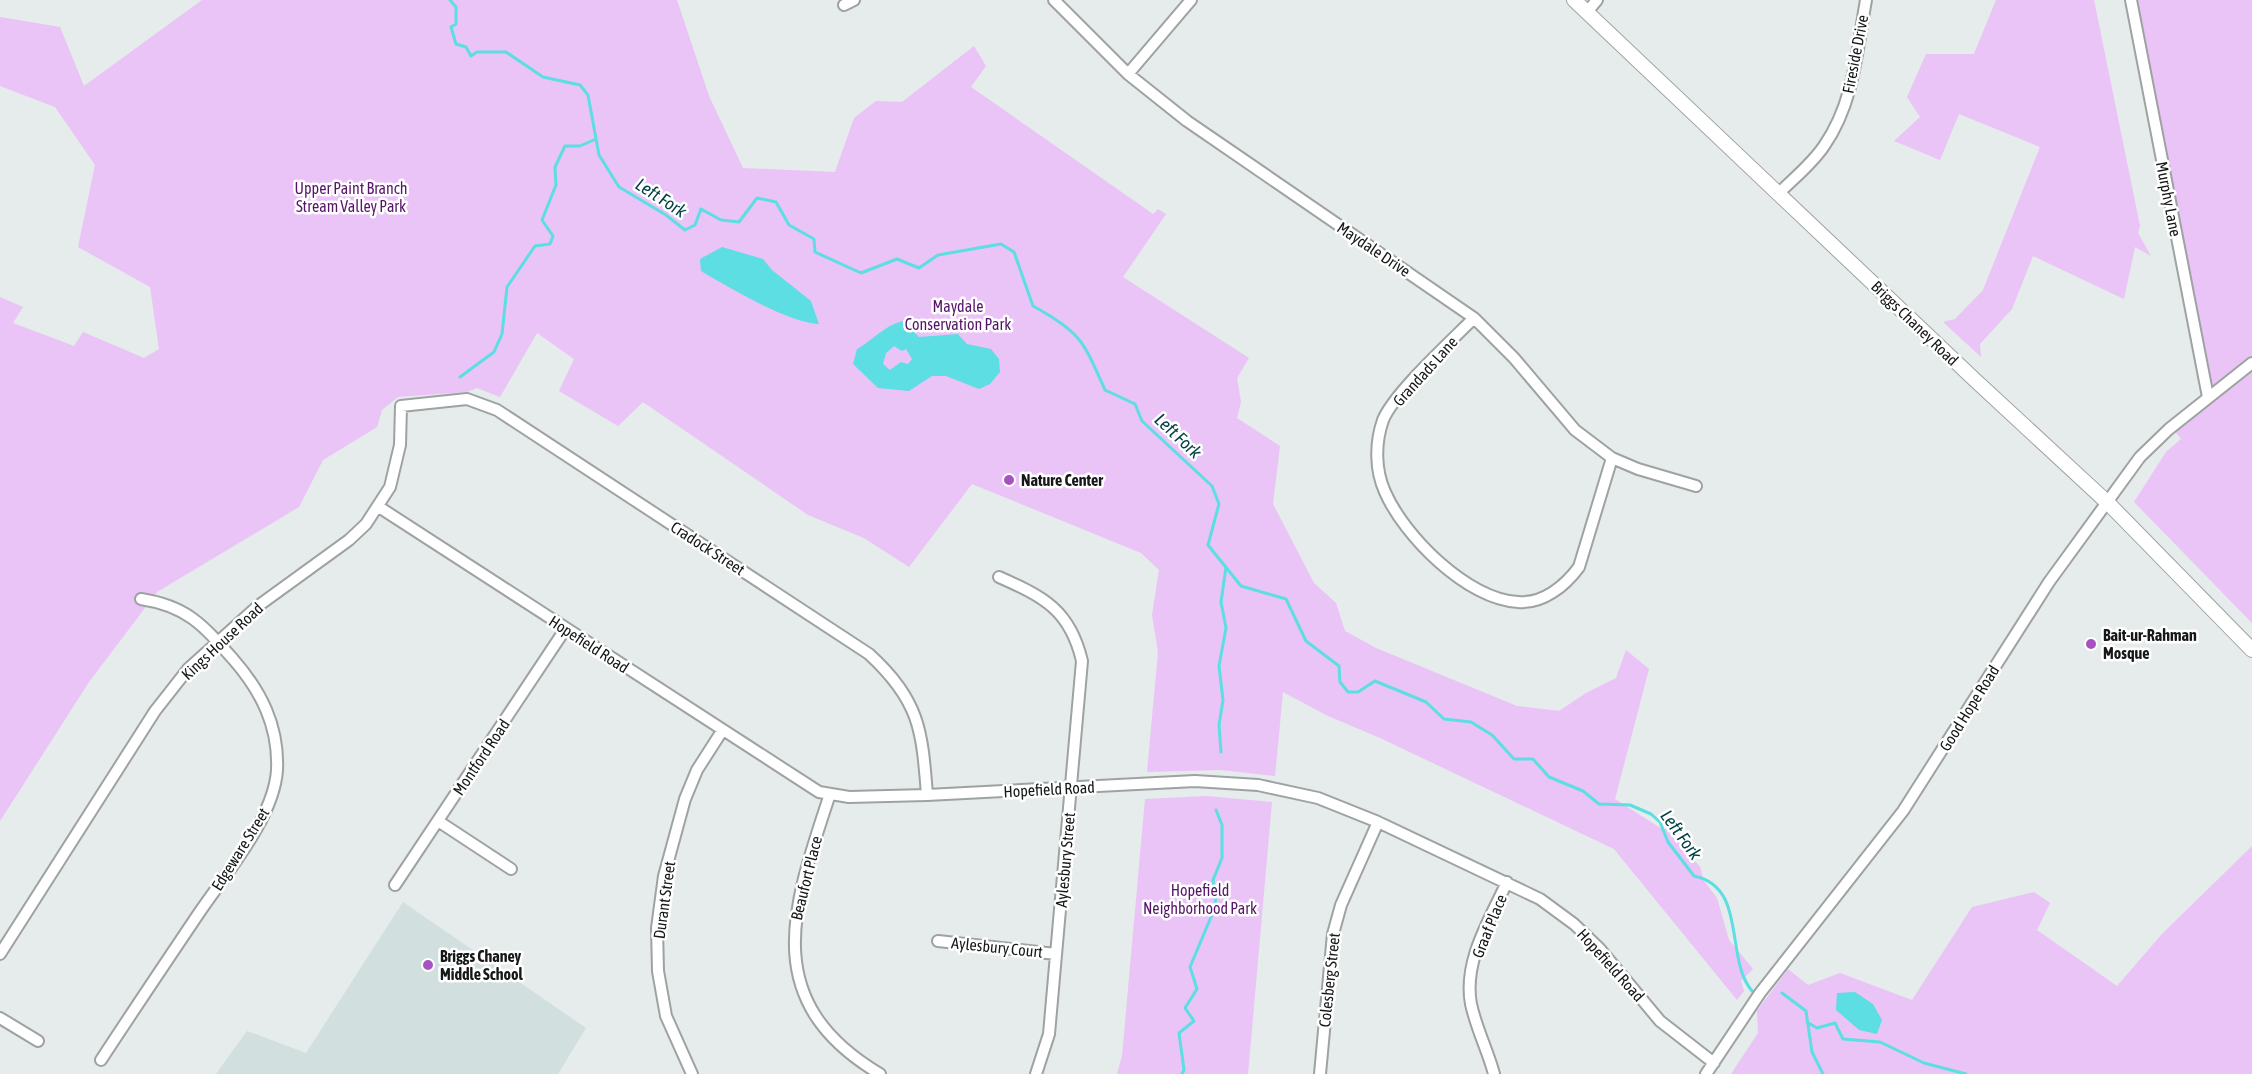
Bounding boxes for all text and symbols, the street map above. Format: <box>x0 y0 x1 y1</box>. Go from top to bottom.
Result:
street label: Fireside Drive <box>1839 13 1871 95</box>
street label: Murphy Lane <box>2152 160 2185 238</box>
water label: Left Fork <box>632 173 692 222</box>
park label: Upper Paint Branch Stream Valley Park <box>295 179 407 216</box>
street label: Maydale Drive <box>1333 218 1414 281</box>
street label: Briggs Chaney Road <box>1867 277 1962 370</box>
park label: Maydale Conservation Park <box>905 297 1011 333</box>
street label: Grandads Lane <box>1389 333 1461 409</box>
water label: Left Fork <box>1151 409 1207 463</box>
place label: Nature Center <box>1021 471 1103 489</box>
marker: Nature Center <box>1002 473 1016 487</box>
street label: Cradock Street <box>668 517 749 579</box>
street label: Kings House Road <box>178 599 267 684</box>
street label: Hopefield Road <box>545 612 632 677</box>
place label: Bait-ur-Rahman Mosque <box>2103 626 2197 662</box>
marker: Bait-ur-Rahman Mosque <box>2084 637 2098 651</box>
street label: Good Hope Road <box>1935 662 2003 755</box>
street label: Montford Road <box>449 716 513 798</box>
street label: Hopefield Road <box>1003 778 1095 801</box>
street label: Edgeware Street <box>207 804 274 894</box>
water label: Left Fork <box>1656 806 1707 865</box>
street label: Aylesbury Street <box>1052 811 1079 908</box>
street label: Beaufort Place <box>787 834 825 922</box>
street label: Durant Street <box>650 860 678 940</box>
park label: Hopefield Neighborhood Park <box>1143 881 1257 918</box>
street label: Graaf Place <box>1468 892 1510 960</box>
street label: Hopefield Road <box>1573 925 1648 1006</box>
street label: Colesberg Street <box>1315 931 1344 1028</box>
street label: Aylesbury Court <box>950 933 1044 962</box>
place label: Briggs Chaney Middle School <box>440 947 524 983</box>
marker: Briggs Chaney Middle School <box>421 958 435 972</box>

